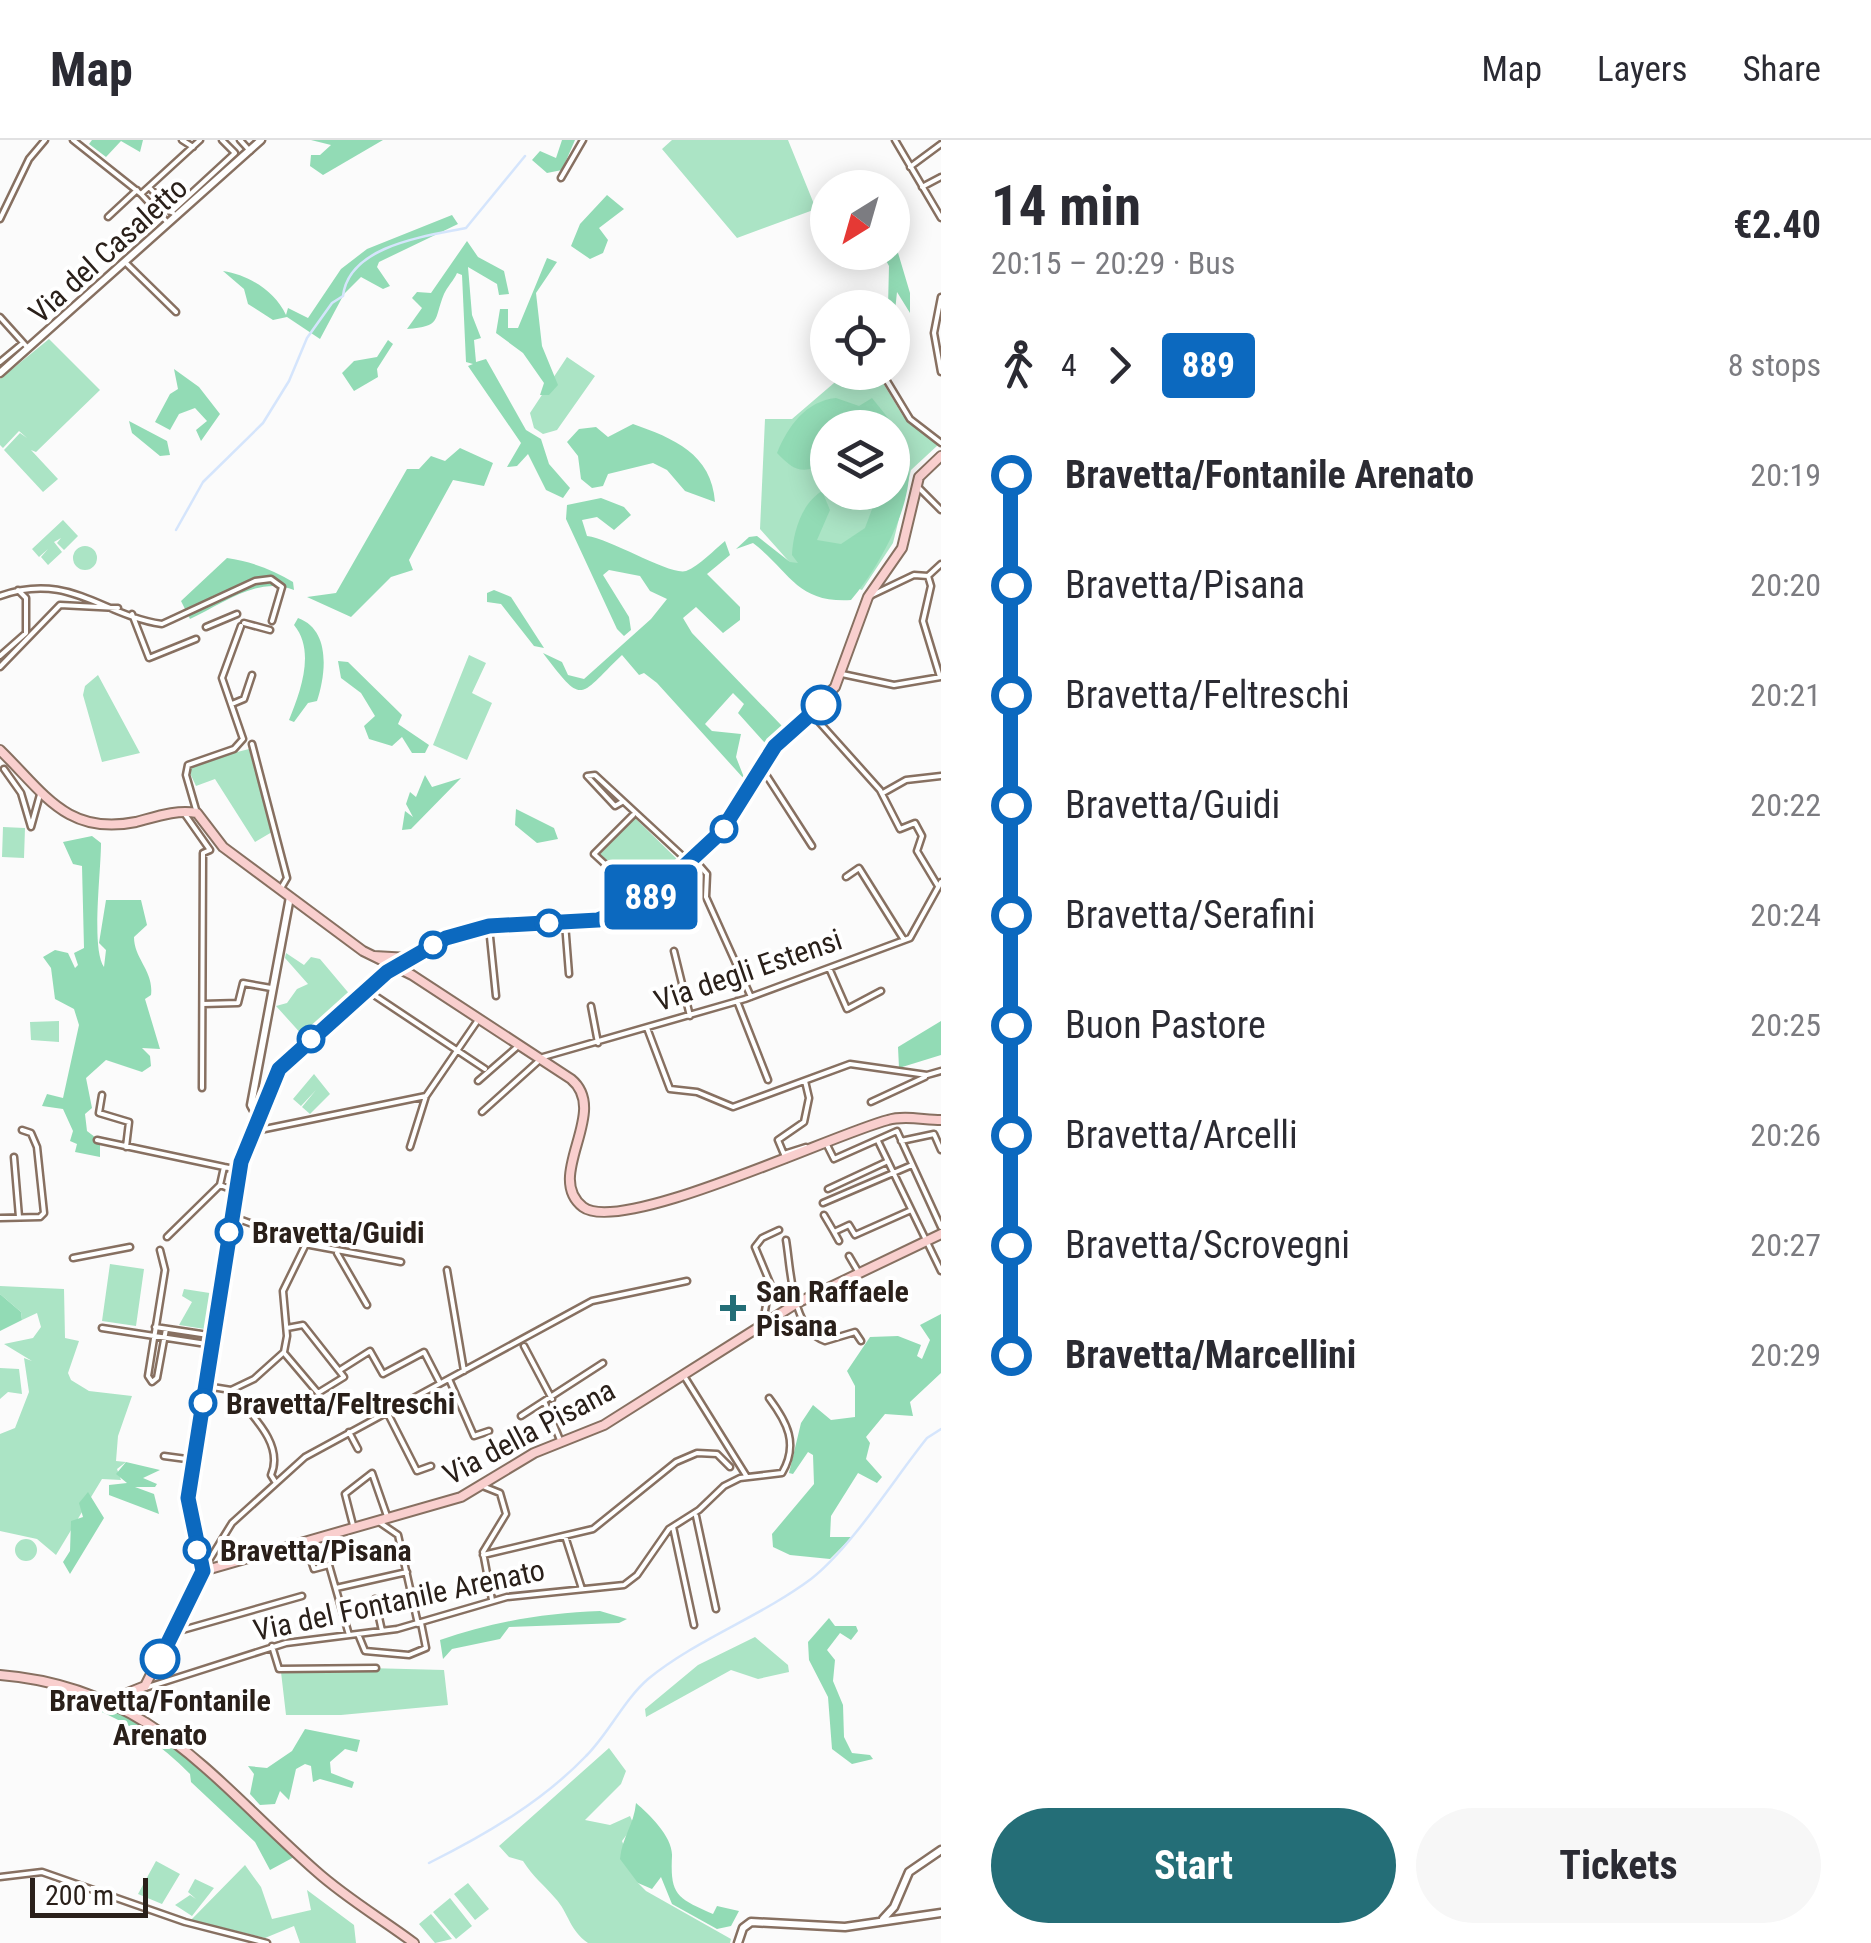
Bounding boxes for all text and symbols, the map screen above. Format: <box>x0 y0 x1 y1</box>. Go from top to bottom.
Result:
text: Map <box>50 41 133 98</box>
text: Map <box>1481 49 1542 90</box>
text: Layers <box>1597 49 1687 90</box>
text: Share <box>1742 49 1821 90</box>
street label: Via del Casaletto <box>22 170 194 330</box>
north arrow <box>810 170 910 270</box>
map controls <box>810 170 910 510</box>
text: 14 min <box>991 174 1141 238</box>
text: €2.40 <box>1733 203 1821 247</box>
text: 20:15 – 20:29 · Bus <box>991 244 1235 282</box>
button: locate <box>810 290 910 390</box>
icon: walk <box>991 338 1046 393</box>
icon: forward <box>1092 338 1147 393</box>
text: 889 <box>1182 345 1235 386</box>
text: 4 <box>1061 346 1077 384</box>
text: 8 stops <box>1728 346 1821 384</box>
button: layers <box>810 410 910 510</box>
text: Bravetta/Fontanile Arenato <box>1065 453 1474 497</box>
text: 20:19 <box>1750 456 1821 494</box>
text: Bravetta/Pisana <box>1065 563 1305 607</box>
text: 20:20 <box>1750 566 1821 604</box>
text: Bravetta/Feltreschi <box>1065 673 1350 717</box>
text: 20:21 <box>1750 676 1821 714</box>
unlabelled marker <box>802 686 840 724</box>
text: Bravetta/Guidi <box>1065 783 1280 827</box>
text: 20:22 <box>1750 786 1821 824</box>
unlabelled marker <box>711 816 737 842</box>
line badge: 889 <box>594 864 708 930</box>
text: 889 <box>624 877 678 918</box>
text: Bravetta/Serafini <box>1065 893 1315 937</box>
text: 20:24 <box>1750 896 1821 934</box>
unlabelled marker <box>536 910 562 936</box>
street label: Via degli Estensi <box>650 922 846 1018</box>
unlabelled marker <box>420 932 446 958</box>
text: Buon Pastore <box>1065 1003 1266 1047</box>
text: 20:25 <box>1750 1006 1821 1044</box>
unlabelled marker <box>298 1026 324 1052</box>
text: Bravetta/Arcelli <box>1065 1113 1298 1157</box>
text: 20:26 <box>1750 1116 1821 1154</box>
place label: Bravetta/Guidi <box>252 1215 425 1250</box>
marker: Bravetta/Guidi <box>216 1219 242 1245</box>
text: Bravetta/Scrovegni <box>1065 1223 1350 1267</box>
text: 20:27 <box>1750 1226 1821 1264</box>
place label: San Raffaele Pisana <box>756 1274 909 1343</box>
marker: San Raffaele Pisana <box>720 1295 746 1321</box>
text: Bravetta/Marcellini <box>1065 1333 1356 1377</box>
text: 20:29 <box>1750 1336 1821 1374</box>
street label: Via della Pisana <box>437 1372 621 1492</box>
place label: Bravetta/Feltreschi <box>226 1386 455 1421</box>
marker: Bravetta/Feltreschi <box>190 1390 216 1416</box>
place label: Bravetta/Pisana <box>220 1533 412 1568</box>
marker: Bravetta/Pisana <box>184 1537 210 1563</box>
street label: Via del Fontanile Arenato <box>250 1552 548 1648</box>
marker: Bravetta/Fontanile Arenato <box>141 1640 179 1678</box>
place label: Bravetta/Fontanile Arenato <box>49 1683 271 1752</box>
button: Start <box>991 1808 1396 1923</box>
button: Tickets <box>1416 1808 1821 1923</box>
scale bar <box>30 1873 148 1918</box>
text: 200 m <box>45 1879 114 1912</box>

